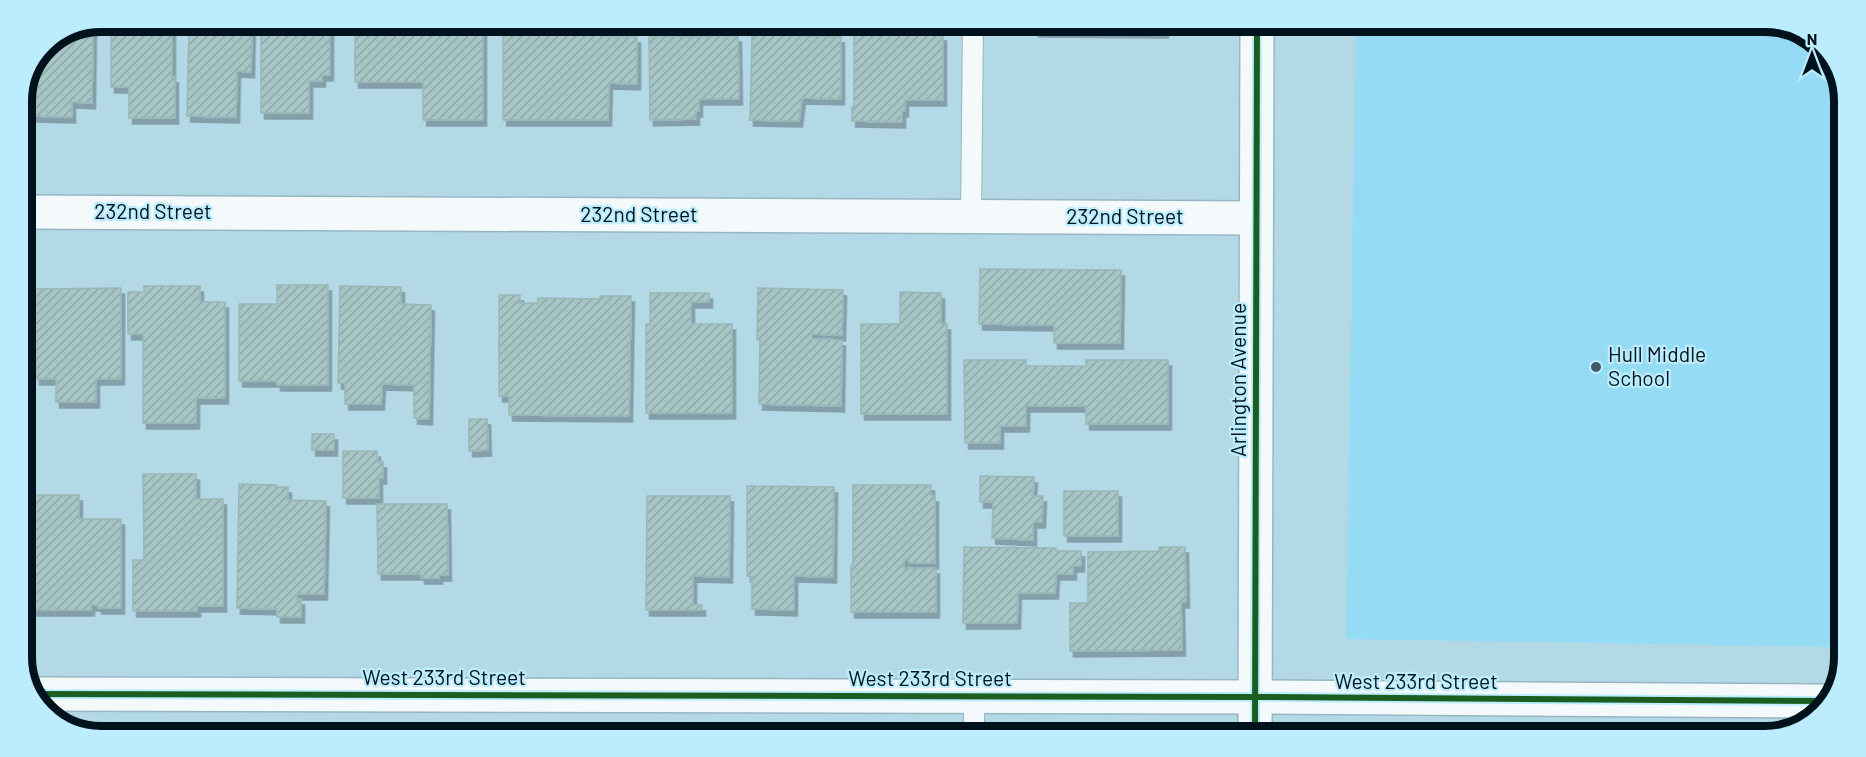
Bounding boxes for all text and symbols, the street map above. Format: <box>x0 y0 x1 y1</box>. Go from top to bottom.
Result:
north arrow <box>1782 24 1842 84</box>
text: N <box>1807 29 1817 48</box>
street label: 232nd Street <box>94 198 212 223</box>
street label: 232nd Street <box>580 201 698 226</box>
street label: 232nd Street <box>1066 203 1184 228</box>
street label: Arlington Avenue <box>1225 303 1250 457</box>
place label: Hull Middle School <box>1608 341 1706 390</box>
marker: Hull Middle School <box>1589 360 1603 374</box>
street label: West 233rd Street <box>362 664 526 689</box>
street label: West 233rd Street <box>848 665 1012 690</box>
street label: West 233rd Street <box>1334 668 1498 693</box>

